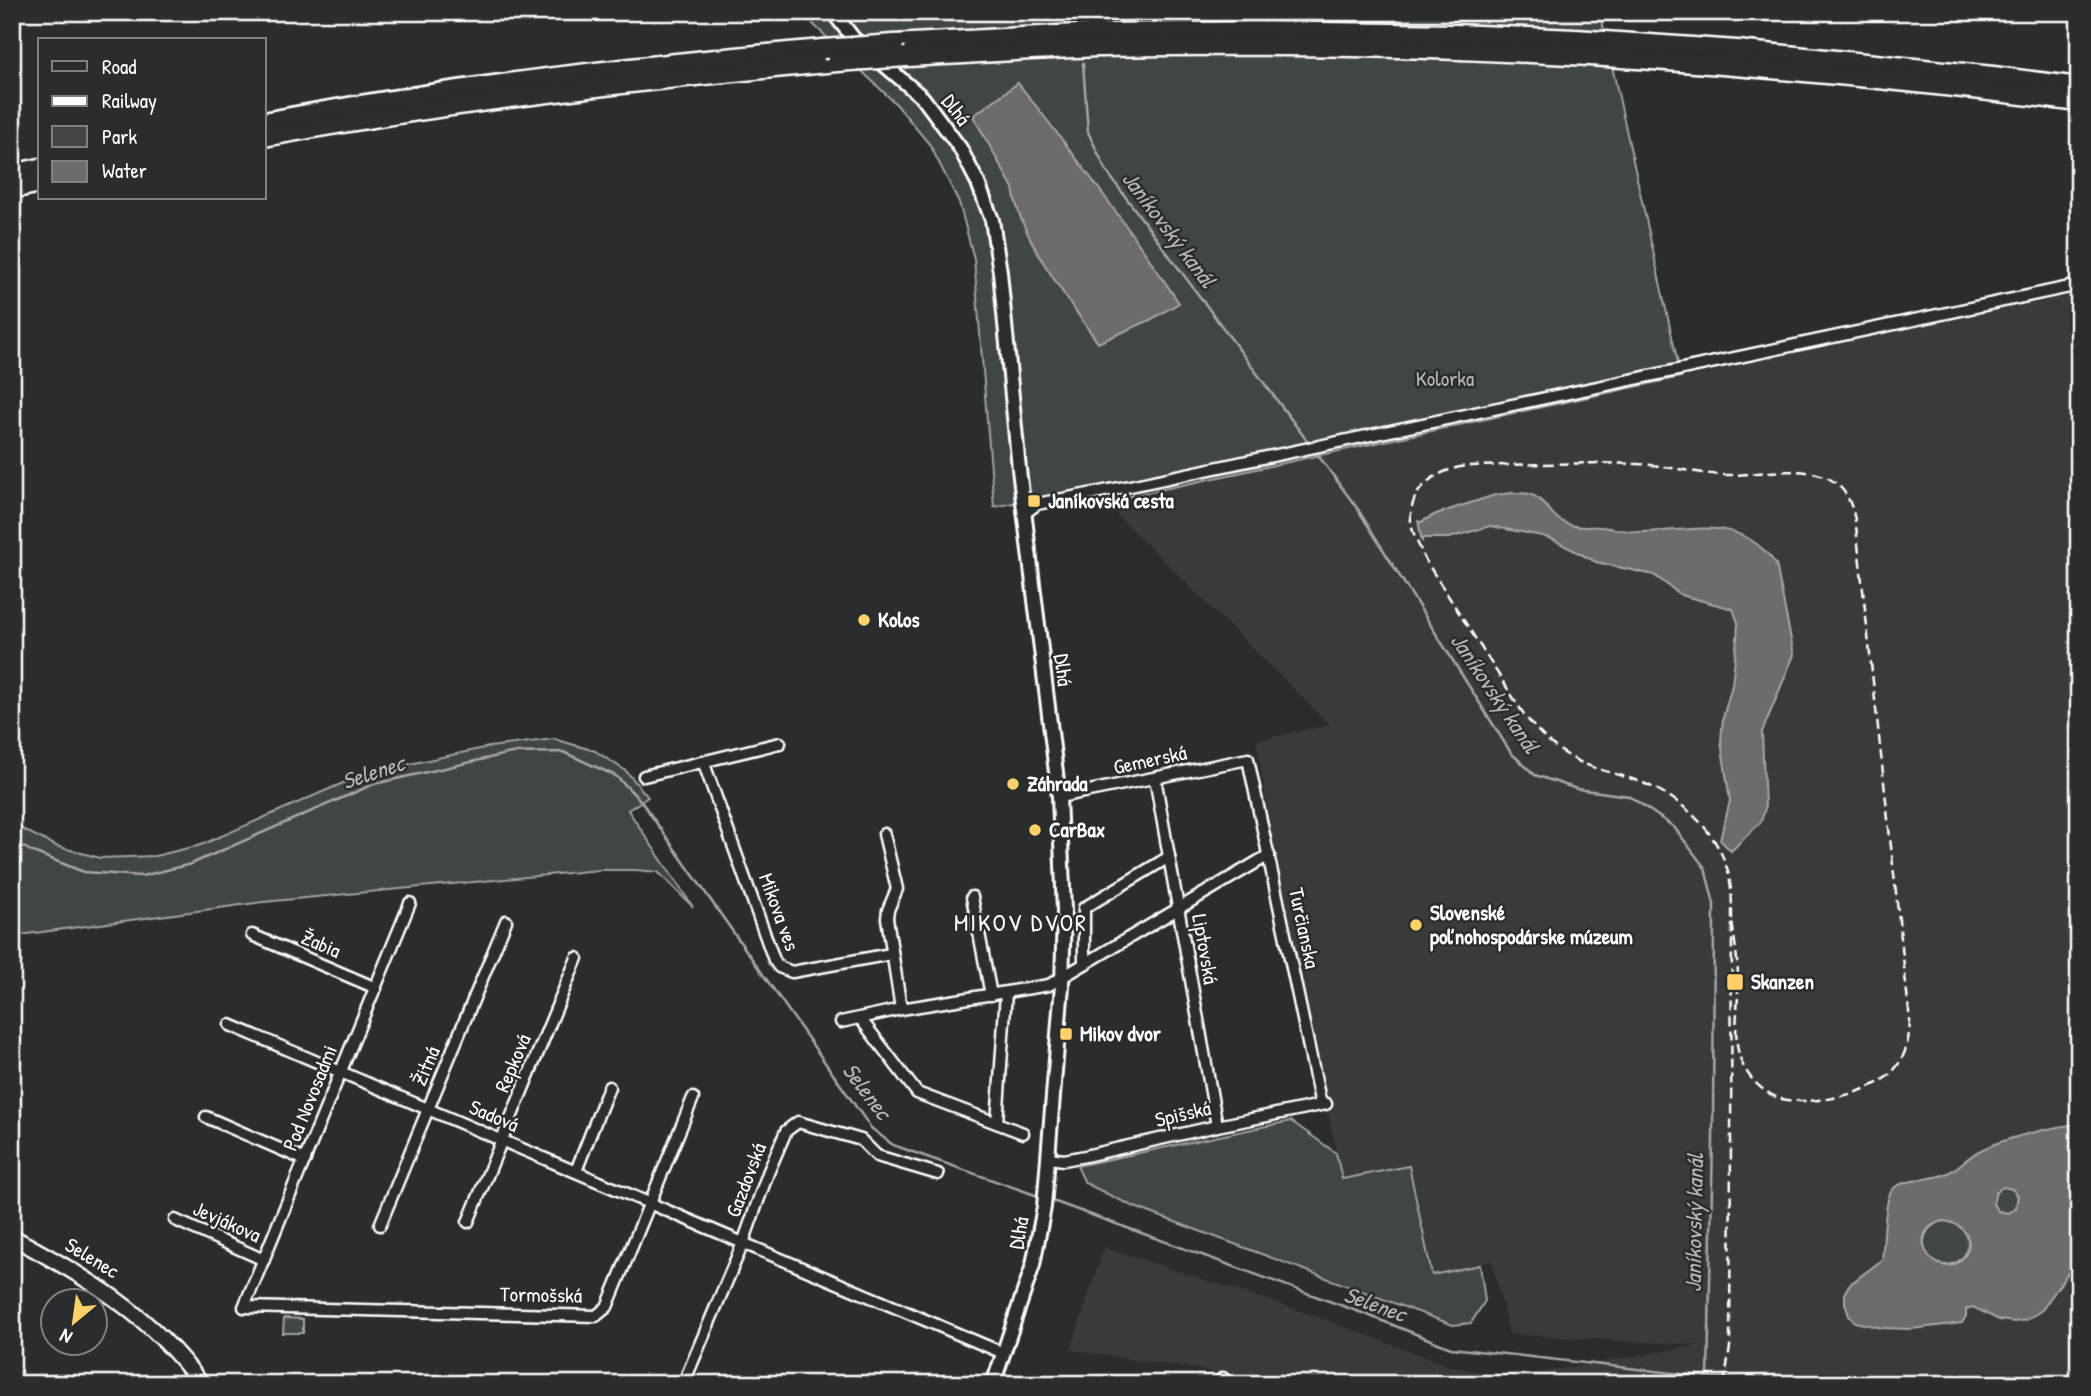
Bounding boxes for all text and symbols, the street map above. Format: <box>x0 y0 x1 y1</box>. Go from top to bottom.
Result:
legend <box>38 38 266 200</box>
text: Road <box>102 52 136 81</box>
text: Railway <box>102 86 157 115</box>
street label: Dlhá <box>935 88 978 131</box>
text: Park <box>102 122 137 151</box>
text: Water <box>102 156 147 185</box>
water label: Janíkovský kanál <box>1115 164 1224 295</box>
park label: Kolorka <box>1416 364 1474 393</box>
place label: Janíkovská cesta <box>1048 486 1174 515</box>
marker: Janíkovská cesta <box>1026 493 1042 509</box>
place label: Kolos <box>878 605 920 634</box>
marker: Kolos <box>856 612 872 628</box>
water label: Janíkovský kanál <box>1443 627 1548 760</box>
street label: Dlhá <box>1047 652 1080 688</box>
street label: Gemerská <box>1111 738 1189 781</box>
water label: Selenec <box>338 746 411 796</box>
place label: Záhrada <box>1027 769 1088 798</box>
marker: Záhrada <box>1005 776 1021 792</box>
place label: CarBax <box>1049 815 1105 844</box>
marker: CarBax <box>1027 822 1043 838</box>
street label: Mikova ves <box>752 869 807 955</box>
street label: Turčianska <box>1282 885 1327 971</box>
place label: Slovenské poľnohospodárske múzeum <box>1430 898 1633 952</box>
district label: MIKOV DVOR <box>954 906 1088 938</box>
street label: Liptovská <box>1185 912 1226 986</box>
marker: Slovenské poľnohospodárske múzeum <box>1408 917 1424 933</box>
street label: Žabia <box>297 922 345 965</box>
place label: Skanzen <box>1751 967 1814 996</box>
marker: Skanzen <box>1725 972 1745 992</box>
place label: Mikov dvor <box>1080 1019 1162 1048</box>
marker: Mikov dvor <box>1058 1026 1074 1042</box>
street label: Repková <box>487 1029 538 1096</box>
street label: Pod Novosadmi <box>275 1041 344 1155</box>
street label: Žitná <box>404 1042 447 1090</box>
water label: Selenec <box>836 1056 901 1128</box>
street label: Sadová <box>465 1092 523 1139</box>
street label: Spišská <box>1152 1093 1214 1134</box>
street label: Gazdovská <box>718 1138 773 1221</box>
water label: Janíkovský kanál <box>1677 1153 1711 1293</box>
street label: Jevjákova <box>189 1194 266 1249</box>
street label: Dlhá <box>1001 1214 1036 1251</box>
street label: Selenec <box>60 1230 125 1285</box>
water label: Selenec <box>1340 1278 1413 1330</box>
street label: Tormošská <box>500 1279 582 1310</box>
north arrow <box>38 1288 108 1358</box>
text: N <box>55 1323 76 1351</box>

